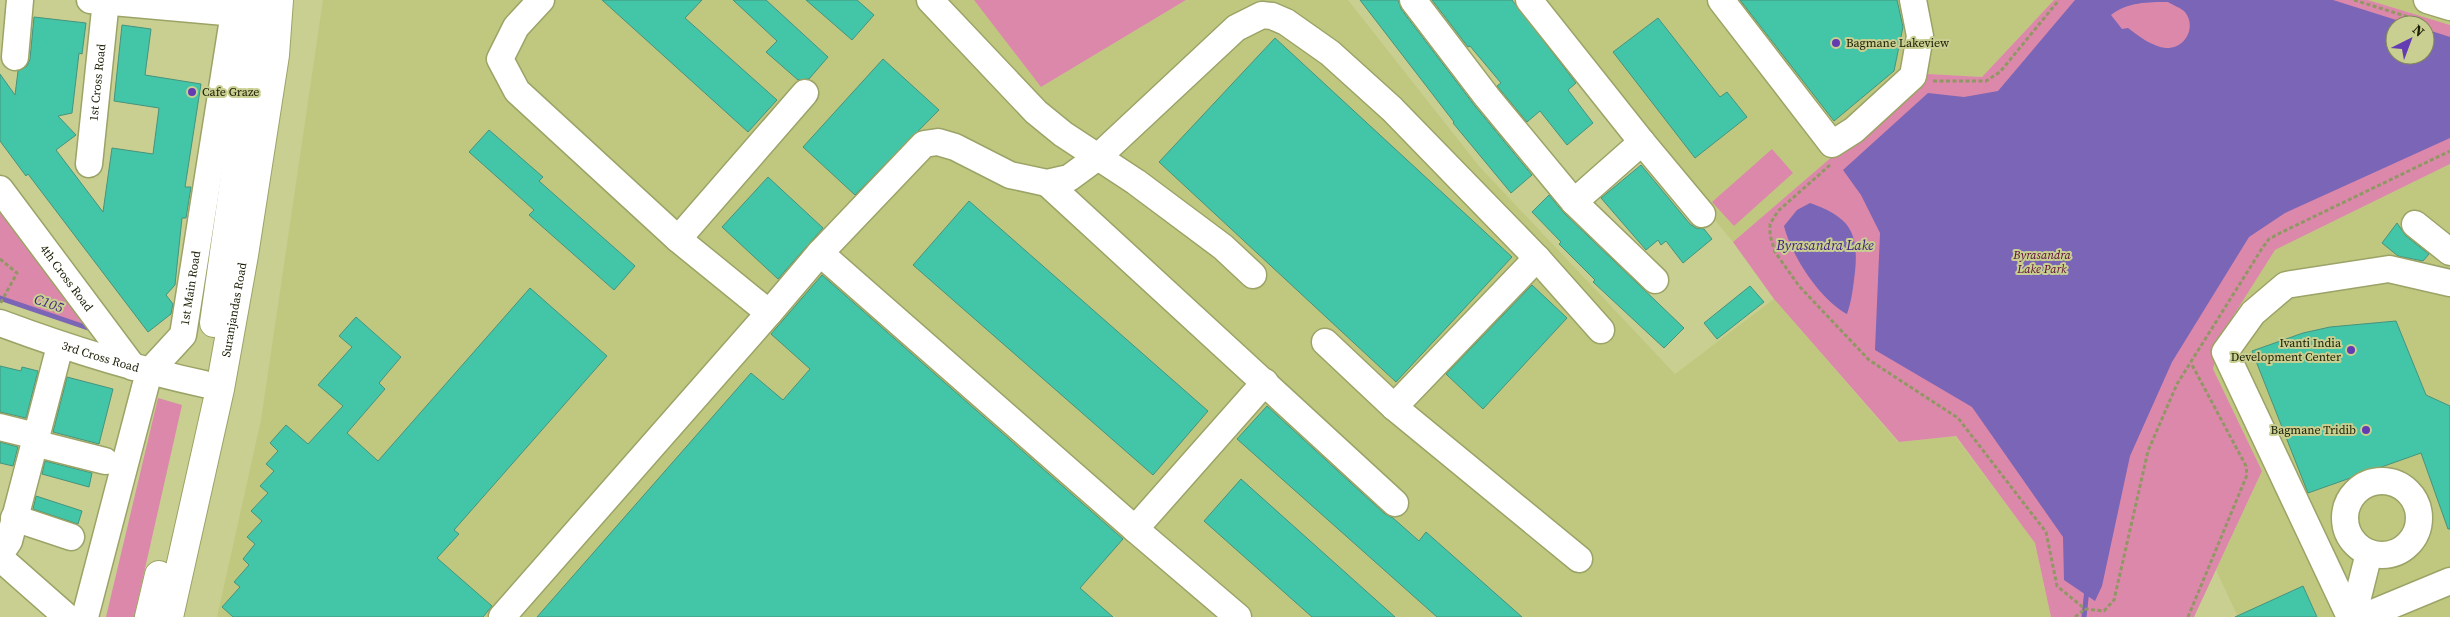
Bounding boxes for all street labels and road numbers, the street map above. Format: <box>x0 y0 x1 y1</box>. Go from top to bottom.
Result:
street label: 1st Cross Road <box>86 43 109 122</box>
street label: 4th Cross Road <box>36 241 97 315</box>
street label: 1st Main Road <box>177 249 204 327</box>
street label: Suranjandas Road <box>218 261 251 359</box>
street label: 3rd Cross Road <box>60 337 141 376</box>

